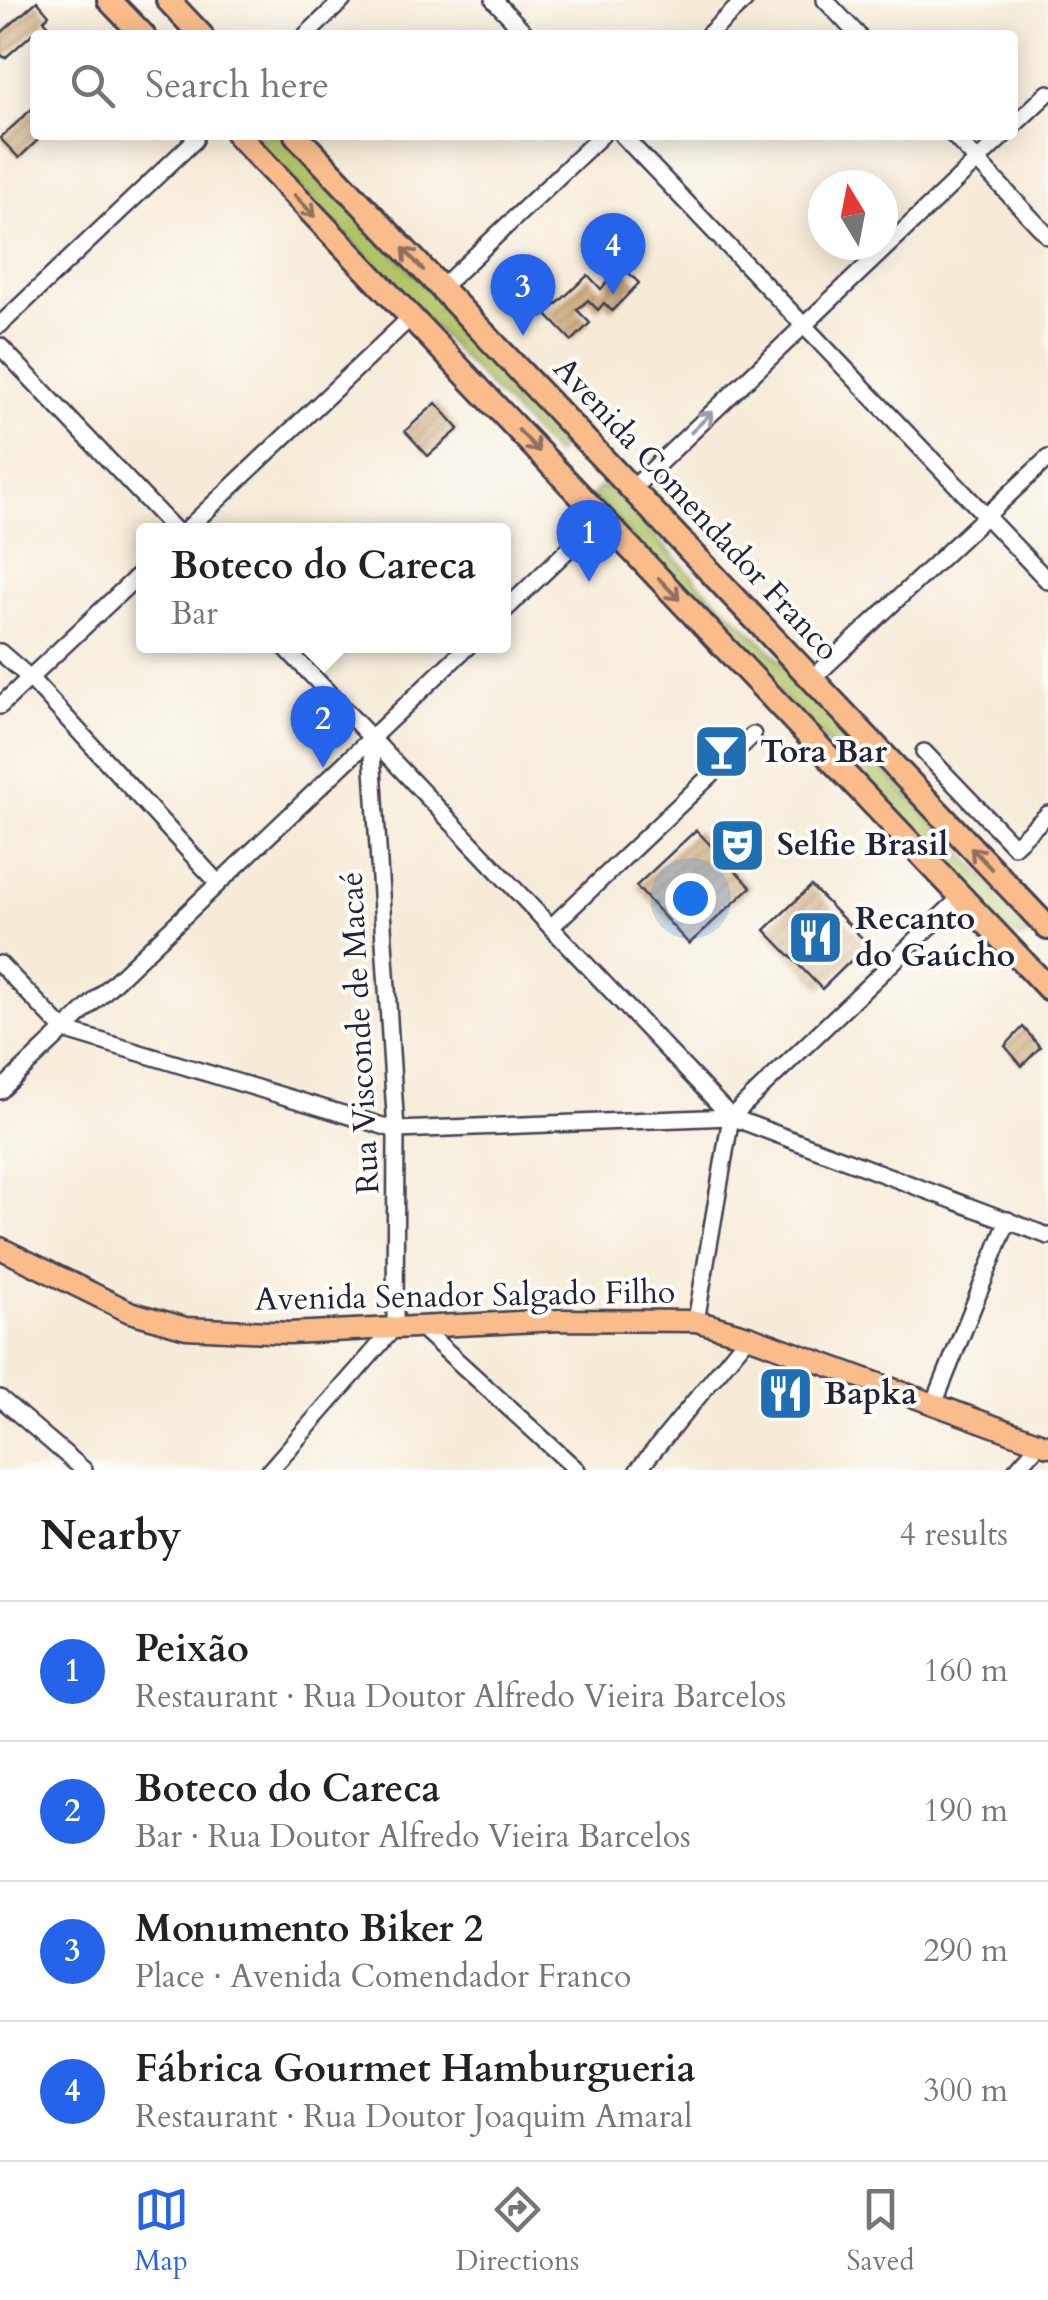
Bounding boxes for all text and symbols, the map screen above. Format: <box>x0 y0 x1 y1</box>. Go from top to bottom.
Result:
search box <box>30 30 1018 140</box>
icon: search <box>65 58 120 113</box>
text: Search here <box>145 59 329 111</box>
north arrow <box>808 170 898 260</box>
one-way arrow <box>293 193 317 217</box>
pin: 4 <box>580 212 646 295</box>
one-way arrow <box>401 247 425 271</box>
pin: 3 <box>490 254 556 336</box>
street label: Avenida Comendador Franco <box>543 347 849 671</box>
one-way arrow <box>690 410 714 434</box>
one-way arrow <box>517 429 541 453</box>
pin: 1 <box>556 500 622 582</box>
popup <box>136 523 511 653</box>
text: Boteco do Careca <box>171 540 476 592</box>
one-way arrow <box>657 576 681 600</box>
text: Bar <box>171 592 218 636</box>
pin: 2 <box>290 686 356 768</box>
bar icon: Tora Bar <box>691 722 751 782</box>
place label: Tora Bar <box>760 730 887 774</box>
theatre icon: Selfie Brasil <box>708 815 768 875</box>
place label: Selfie Brasil <box>777 823 948 867</box>
one-way arrow <box>969 846 993 870</box>
street label: Rua Visconde de Macaé <box>330 871 390 1195</box>
your location <box>665 873 716 924</box>
place label: Recanto do Gaúcho <box>855 897 1015 978</box>
restaurant icon: Recanto do Gaúcho <box>786 907 846 967</box>
street label: Avenida Senador Salgado Filho <box>255 1270 675 1322</box>
restaurant icon: Bapka <box>755 1364 815 1424</box>
place label: Bapka <box>824 1372 917 1416</box>
text: Nearby <box>40 1507 182 1564</box>
text: 4 results <box>900 1513 1008 1557</box>
text: Peixão <box>135 1623 249 1675</box>
text: 1 <box>64 1649 81 1693</box>
text: 160 m <box>923 1649 1008 1693</box>
text: Restaurant · Rua Doutor Alfredo Vieira Barcelos <box>135 1675 786 1719</box>
text: Boteco do Careca <box>135 1763 440 1815</box>
text: 2 <box>64 1789 81 1833</box>
text: 190 m <box>923 1789 1008 1833</box>
text: Bar · Rua Doutor Alfredo Vieira Barcelos <box>135 1815 691 1859</box>
text: Monumento Biker 2 <box>135 1903 483 1955</box>
text: 3 <box>64 1929 81 1973</box>
text: 290 m <box>923 1929 1008 1973</box>
text: Place · Avenida Comendador Franco <box>135 1955 631 1999</box>
text: Fábrica Gourmet Hamburgueria <box>135 2043 696 2095</box>
text: 4 <box>64 2069 81 2113</box>
text: 300 m <box>923 2069 1008 2113</box>
text: Restaurant · Rua Doutor Joaquim Amaral <box>135 2095 692 2139</box>
tab: Map <box>134 2182 189 2280</box>
tab: Directions <box>456 2182 579 2280</box>
tab: Saved <box>846 2182 914 2280</box>

